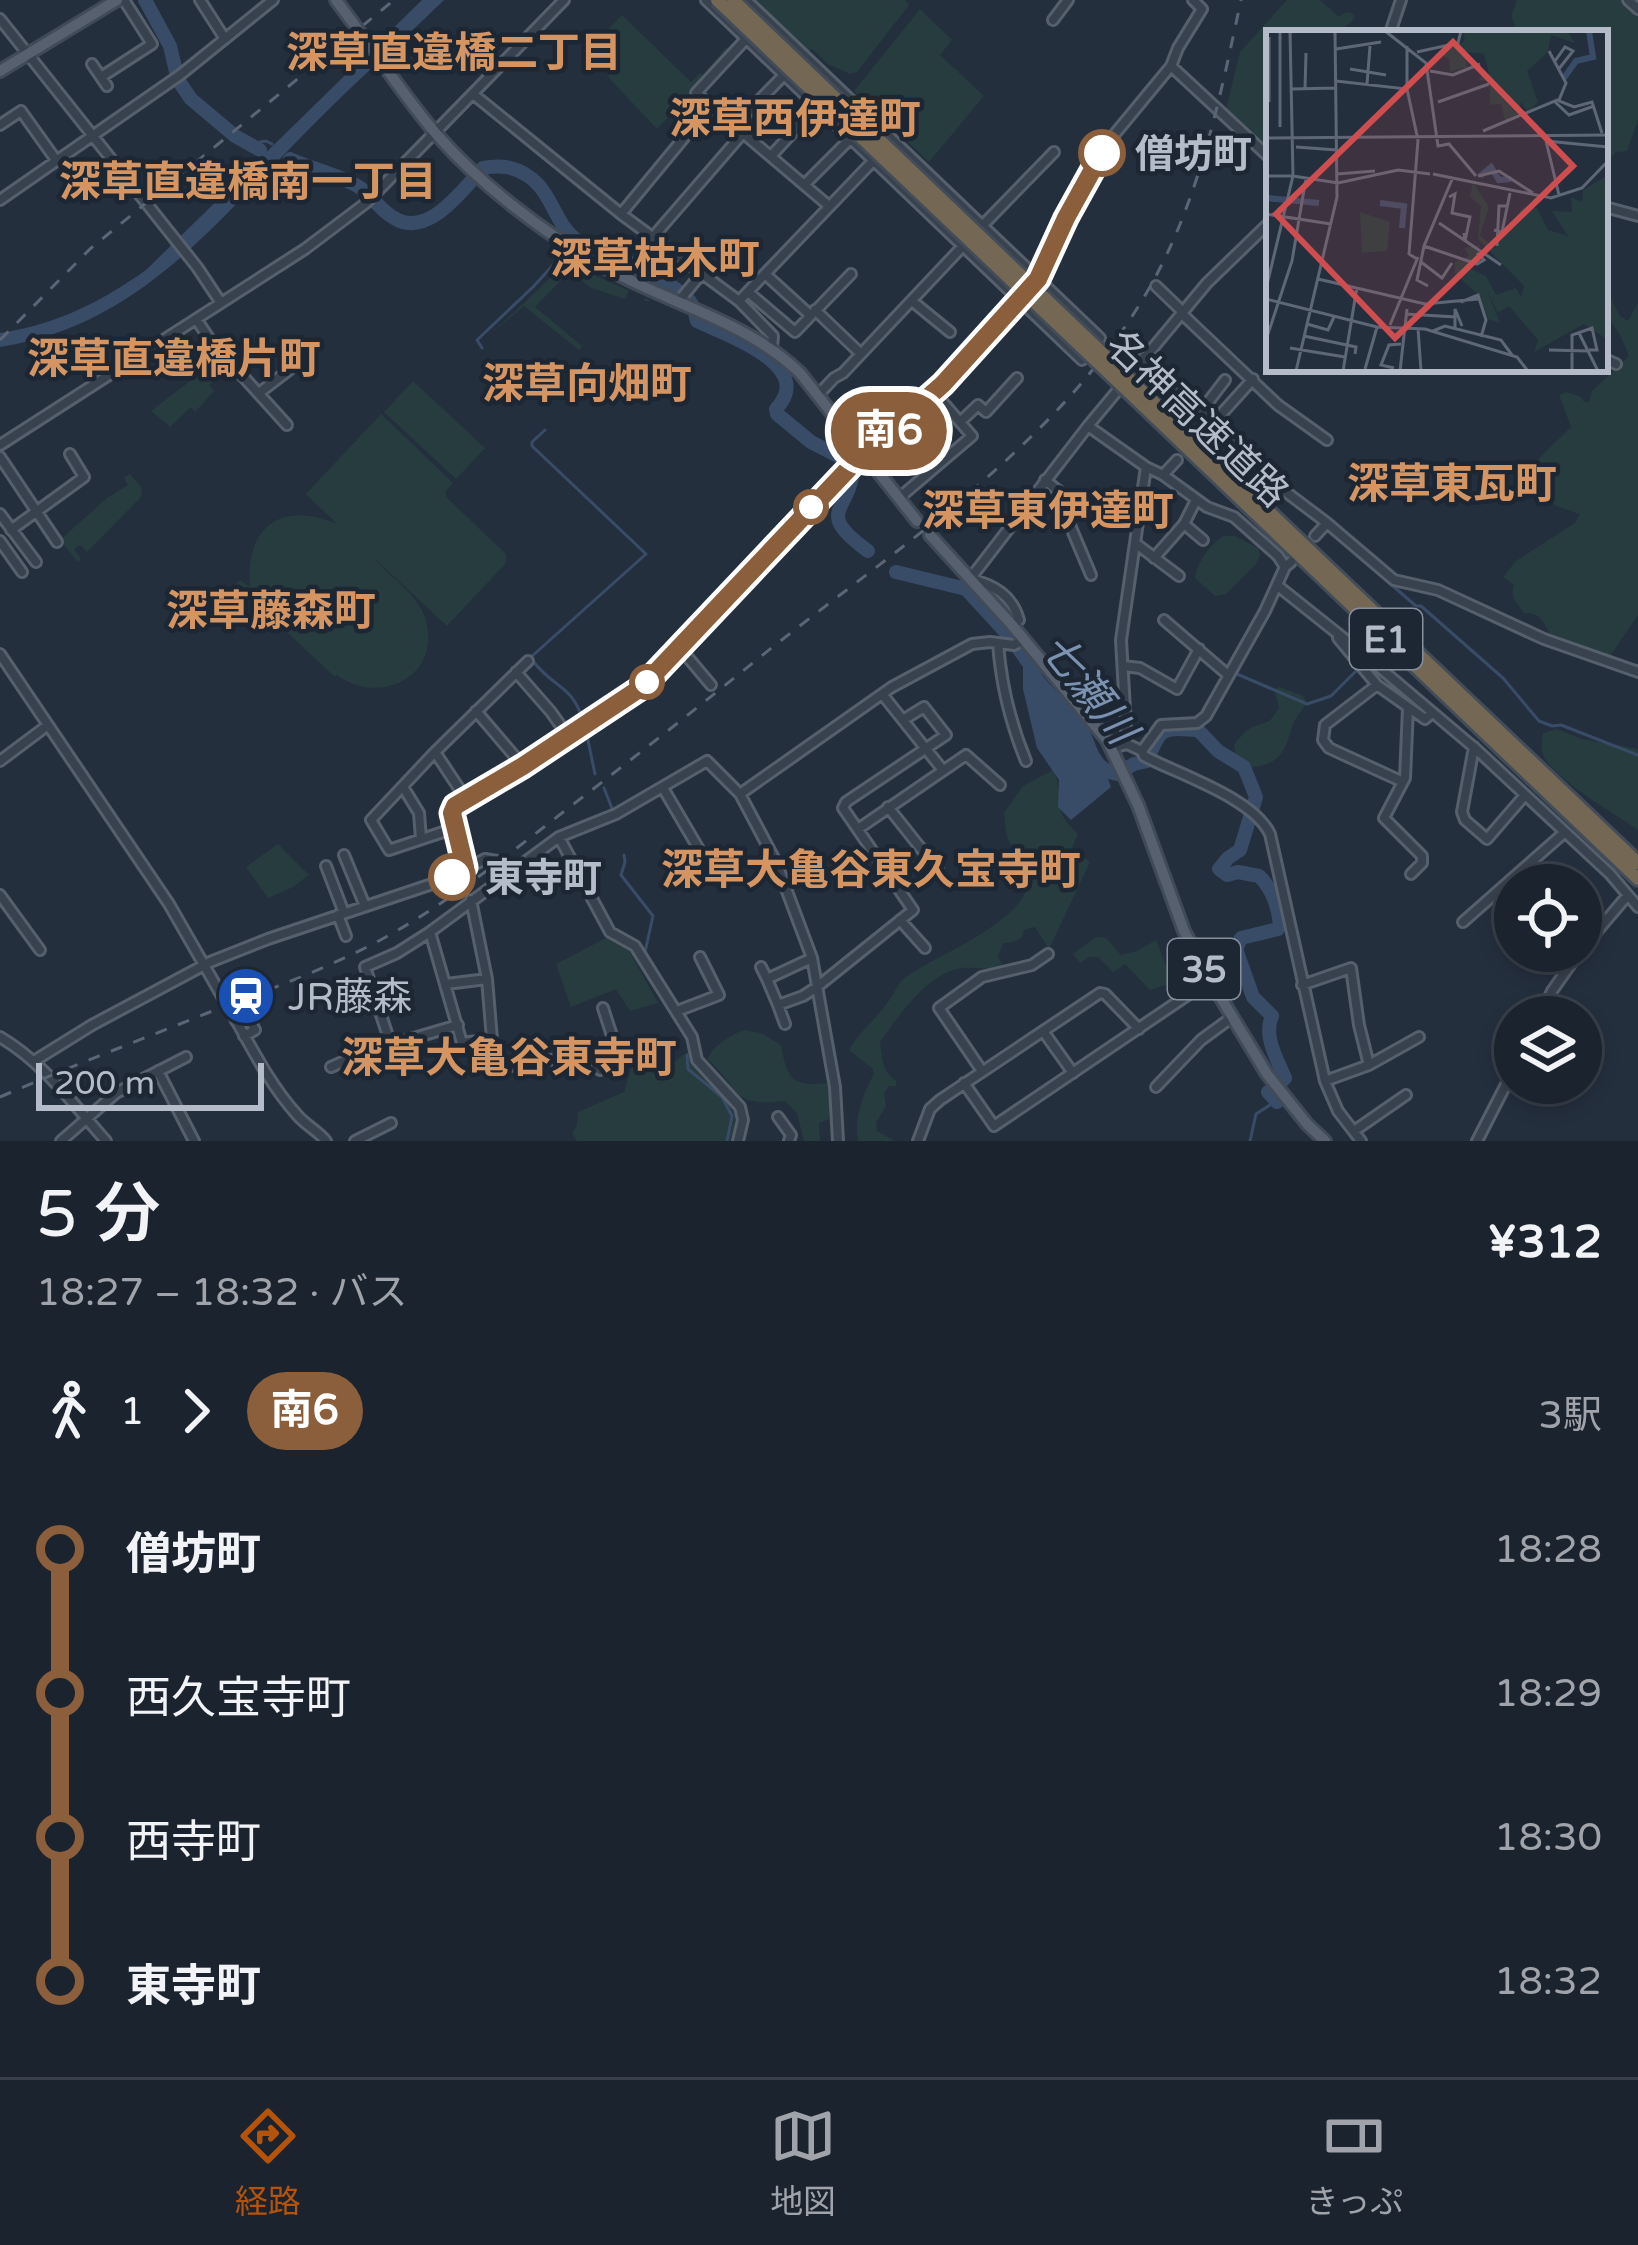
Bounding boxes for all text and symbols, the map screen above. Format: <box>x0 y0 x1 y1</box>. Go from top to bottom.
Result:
district label: 深草直違橋二丁目 <box>286 28 622 79</box>
inset map <box>1266 30 1608 372</box>
district label: 深草西伊達町 <box>669 94 921 145</box>
marker: 僧坊町 <box>1080 131 1124 175</box>
place label: 僧坊町 <box>1135 131 1252 178</box>
district label: 深草直違橋南一丁目 <box>59 157 437 208</box>
district label: 深草枯木町 <box>550 234 760 285</box>
street label: 名神高速道路 <box>1096 321 1297 517</box>
district label: 深草直違橋片町 <box>27 334 321 385</box>
district label: 深草向畑町 <box>482 359 692 410</box>
line badge: 南6 <box>835 392 943 470</box>
text: 南6 <box>855 405 923 456</box>
district label: 深草東瓦町 <box>1347 459 1557 510</box>
district label: 深草東伊達町 <box>922 486 1174 537</box>
unlabelled marker <box>795 491 827 523</box>
district label: 深草藤森町 <box>166 586 376 637</box>
road number: E1 <box>1350 609 1422 669</box>
water label: 七瀬川 <box>1029 624 1149 757</box>
unlabelled marker <box>631 666 663 698</box>
district label: 深草大亀谷東久宝寺町 <box>661 845 1081 896</box>
marker: 東寺町 <box>430 855 474 899</box>
place label: 東寺町 <box>485 855 602 902</box>
map controls <box>1494 864 1602 1104</box>
button: locate <box>1494 864 1602 972</box>
road number: 35 <box>1168 939 1240 999</box>
station icon: JR藤森 <box>215 965 277 1027</box>
place label: JR藤森 <box>288 974 412 1021</box>
button: layers <box>1494 996 1602 1104</box>
district label: 深草大亀谷東寺町 <box>341 1033 677 1084</box>
scale bar <box>36 1057 264 1110</box>
text: 200 m <box>54 1064 155 1103</box>
text: 5 分 <box>36 1175 161 1255</box>
text: ¥312 <box>1488 1216 1602 1270</box>
text: 18:27 – 18:32 · バス <box>36 1269 408 1316</box>
icon: walk <box>36 1378 102 1444</box>
icon: forward <box>163 1378 229 1444</box>
text: 南6 <box>271 1385 339 1436</box>
text: 1 <box>120 1388 145 1435</box>
text: 3駅 <box>1539 1392 1602 1439</box>
text: 18:28 <box>1494 1526 1602 1573</box>
text: 僧坊町 <box>126 1528 261 1582</box>
text: 18:29 <box>1494 1670 1602 1717</box>
text: 西久宝寺町 <box>126 1672 351 1726</box>
text: 18:30 <box>1494 1814 1602 1861</box>
text: 西寺町 <box>126 1816 261 1870</box>
text: 18:32 <box>1494 1958 1602 2005</box>
text: 東寺町 <box>126 1960 261 2014</box>
tab: 経路 <box>235 2103 301 2223</box>
tab: 地図 <box>770 2103 836 2223</box>
tab: きっぷ <box>1306 2103 1403 2223</box>

